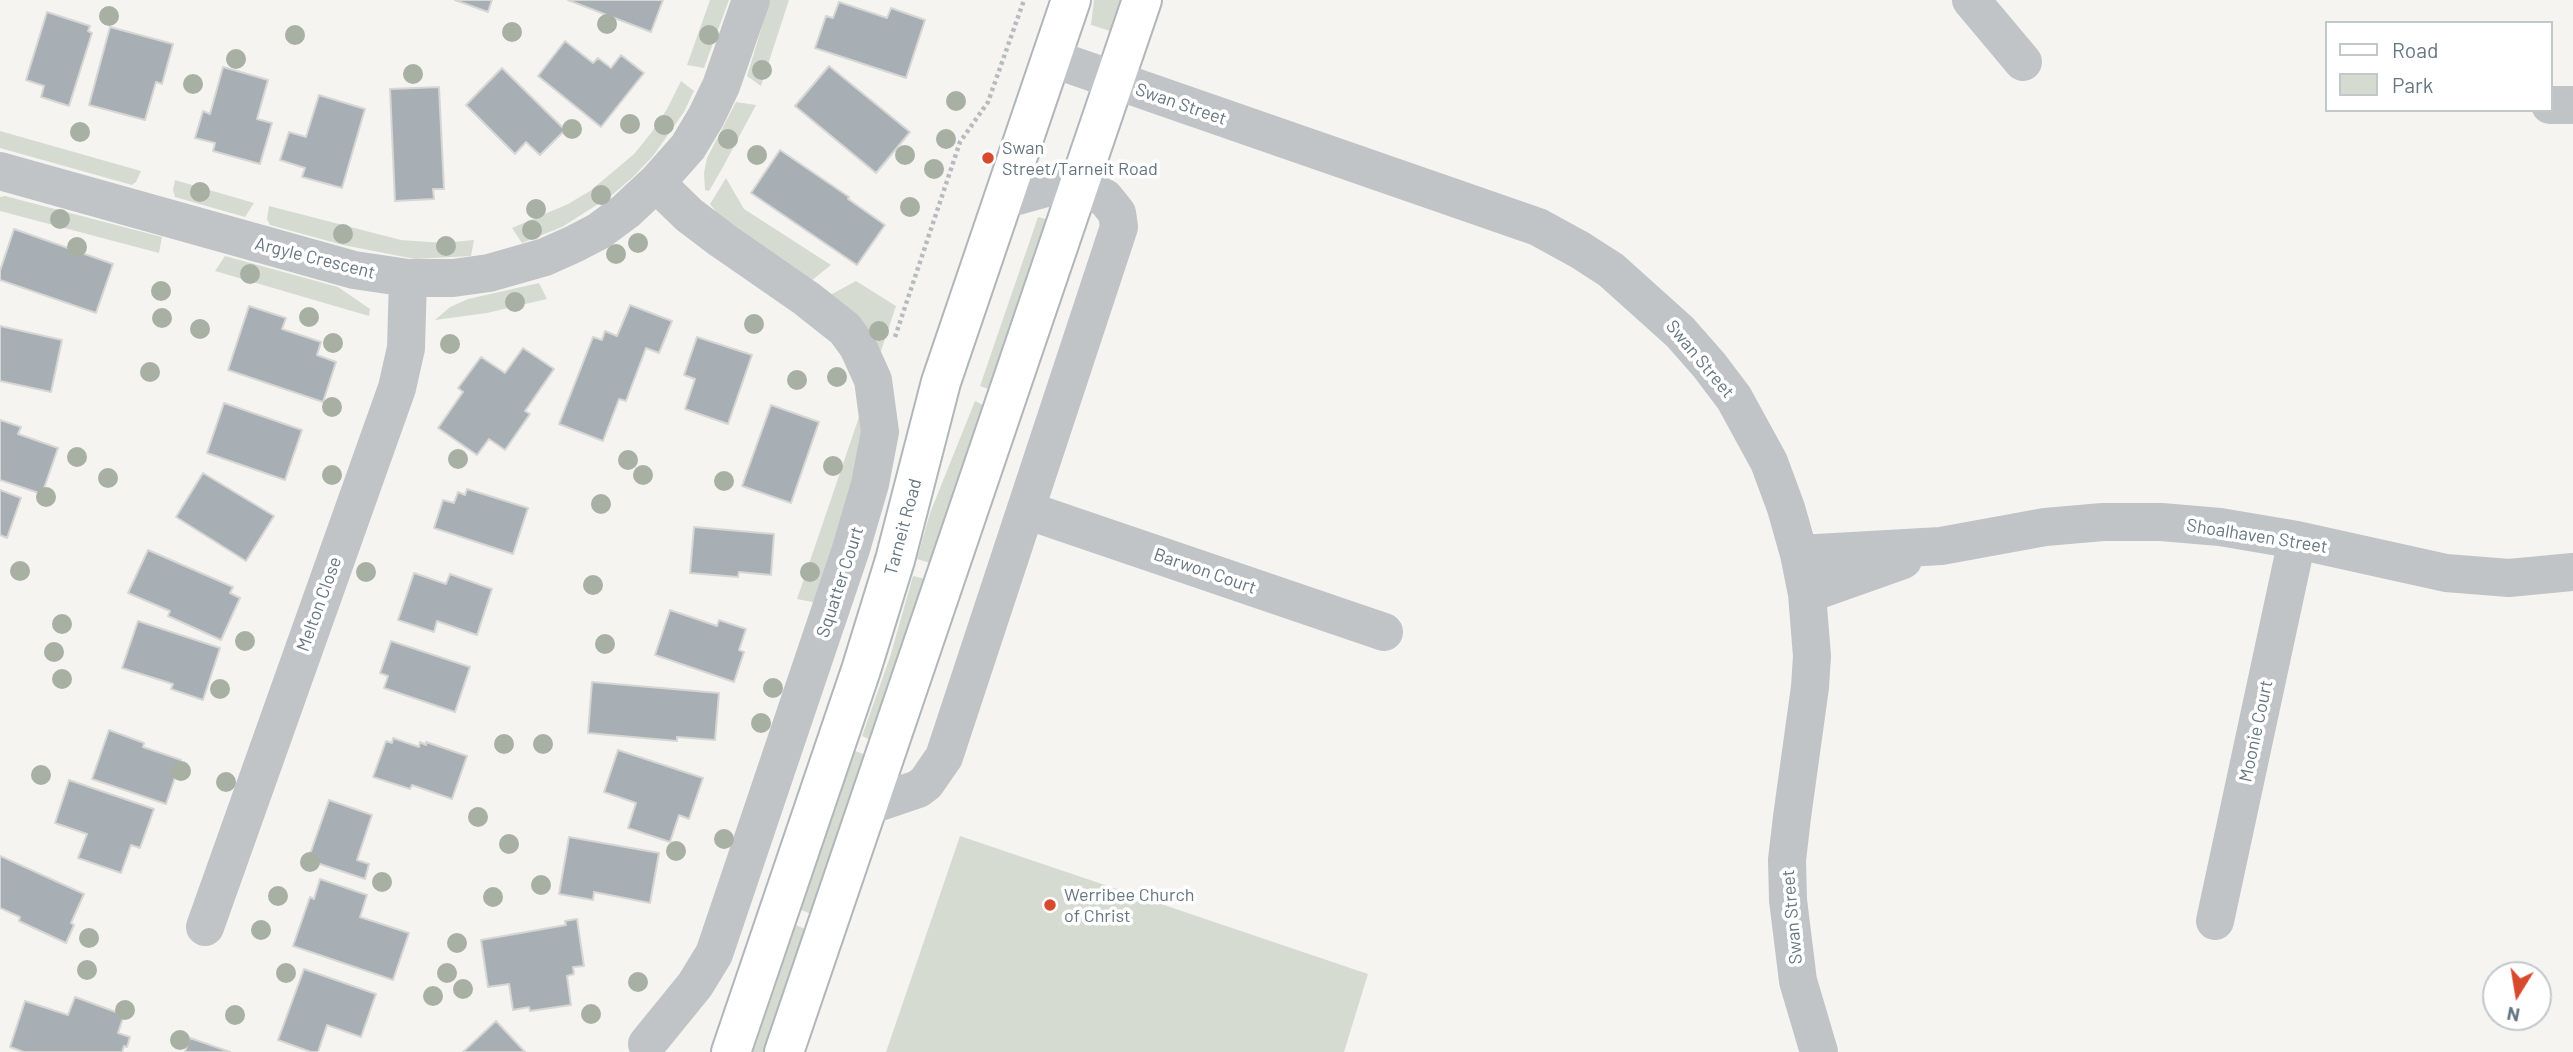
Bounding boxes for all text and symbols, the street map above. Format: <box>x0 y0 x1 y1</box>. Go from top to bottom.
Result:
legend <box>2324 21 2552 112</box>
text: Road <box>2392 37 2438 62</box>
text: Park <box>2392 72 2433 97</box>
street label: Swan Street <box>1133 78 1229 130</box>
place label: Swan Street/Tarneit Road <box>1002 137 1158 180</box>
marker: Swan Street/Tarneit Road <box>980 150 996 166</box>
street label: Argyle Crescent <box>253 233 377 283</box>
street label: Swan Street <box>1661 316 1739 402</box>
street label: Tarneit Road <box>880 476 926 578</box>
street label: Shoalhaven Street <box>2185 514 2329 558</box>
street label: Squatter Court <box>812 524 868 640</box>
street label: Barwon Court <box>1151 543 1259 599</box>
street label: Melton Close <box>292 554 346 654</box>
street label: Moonie Court <box>2235 678 2277 784</box>
street label: Swan Street <box>1777 869 1807 965</box>
place label: Werribee Church of Christ <box>1064 884 1194 926</box>
marker: Werribee Church of Christ <box>1042 897 1058 913</box>
north arrow <box>2482 961 2552 1031</box>
text: N <box>2505 1003 2522 1028</box>

